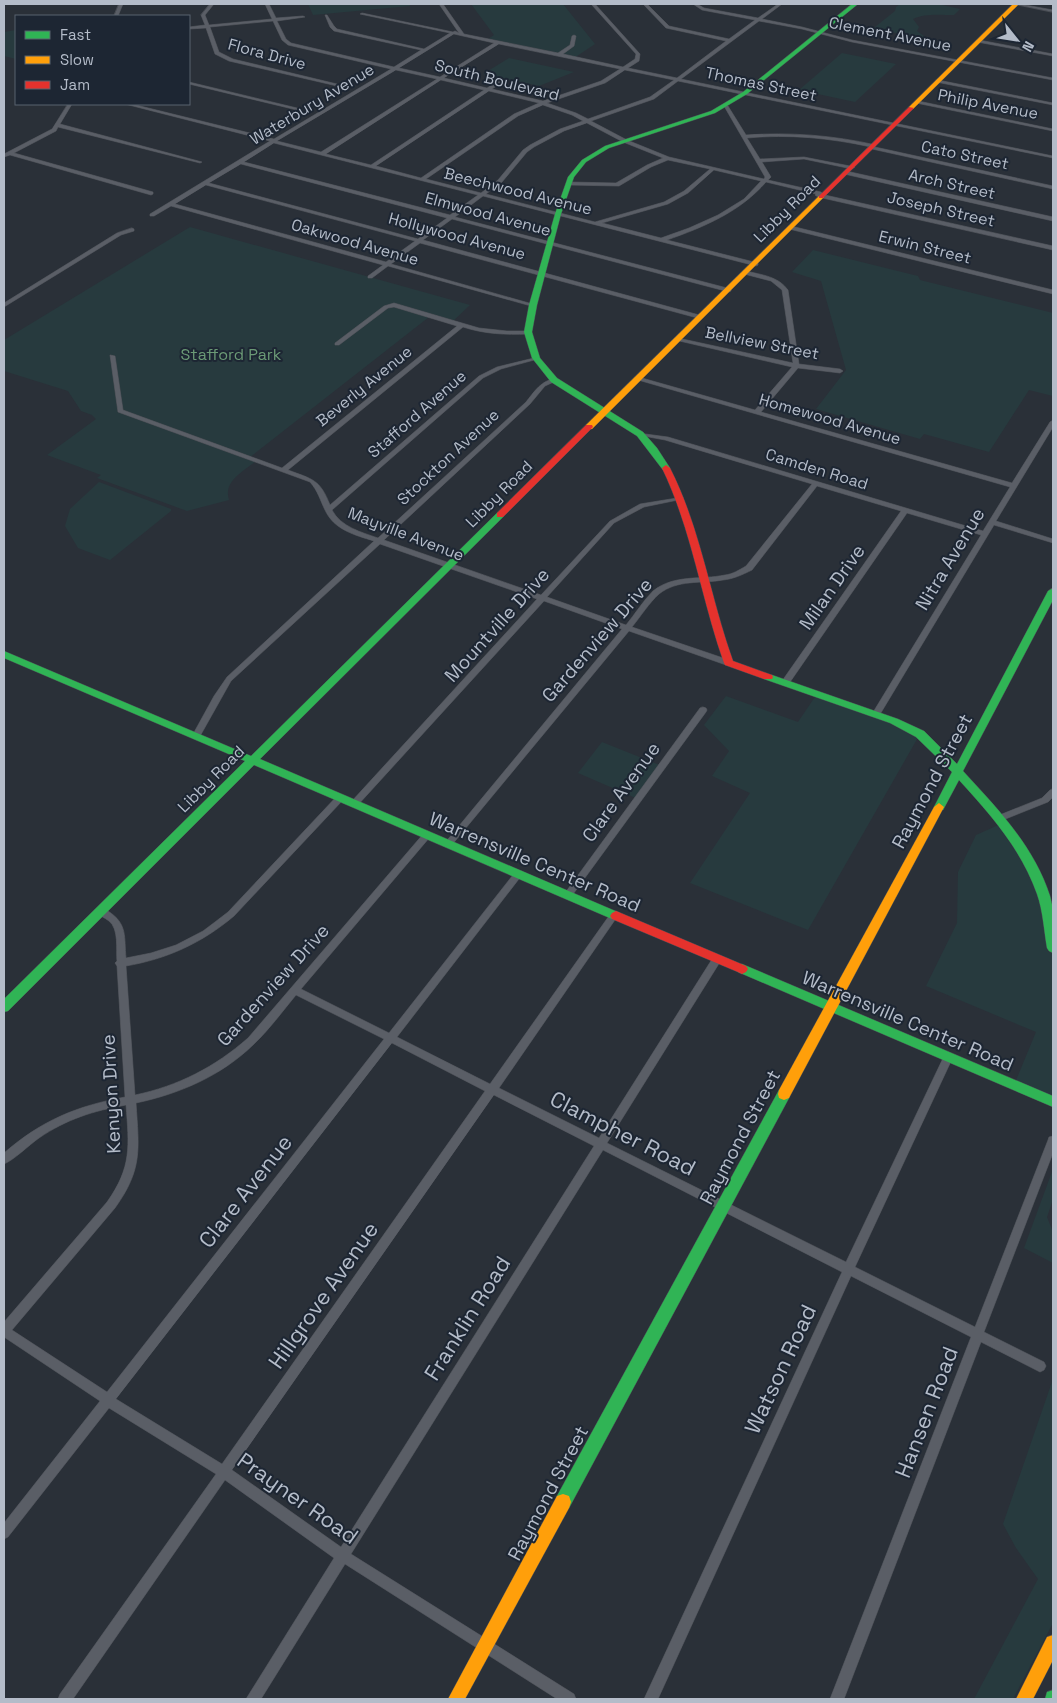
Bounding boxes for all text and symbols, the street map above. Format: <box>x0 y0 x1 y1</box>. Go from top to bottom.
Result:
street label: Clement Avenue <box>827 12 953 56</box>
legend <box>15 15 190 105</box>
north arrow <box>992 15 1042 65</box>
text: Fast <box>60 25 91 44</box>
street label: Flora Drive <box>226 34 308 74</box>
text: N <box>1018 38 1038 55</box>
text: Slow <box>60 50 94 69</box>
street label: South Boulevard <box>432 54 562 106</box>
street label: Waterbury Avenue <box>246 59 378 149</box>
street label: Thomas Street <box>703 62 819 106</box>
text: Jam <box>60 75 90 94</box>
street label: Philip Avenue <box>936 84 1040 124</box>
street label: Cato Street <box>919 135 1011 175</box>
street label: Beechwood Avenue <box>442 162 594 220</box>
street label: Arch Street <box>907 164 997 204</box>
street label: Libby Road <box>749 171 825 247</box>
street label: Joseph Street <box>885 186 997 232</box>
street label: Elmwood Avenue <box>423 187 553 241</box>
street label: Hollywood Avenue <box>386 208 528 264</box>
street label: Oakwood Avenue <box>289 214 421 270</box>
street label: Erwin Street <box>877 225 973 269</box>
street label: Bellview Street <box>703 322 821 364</box>
street label: Beverly Avenue <box>312 341 416 431</box>
park label: Stafford Park <box>181 344 282 365</box>
street label: Stafford Avenue <box>363 365 471 463</box>
street label: Homewood Avenue <box>757 389 903 449</box>
street label: Stockton Avenue <box>393 404 503 510</box>
street label: Camden Road <box>763 443 871 495</box>
street label: Libby Road <box>461 456 537 532</box>
street label: Mayville Avenue <box>345 502 467 566</box>
street label: Nitra Avenue <box>910 503 990 615</box>
street label: Milan Drive <box>793 539 871 635</box>
street label: Mountville Drive <box>439 562 555 688</box>
street label: Gardenview Drive <box>536 573 658 707</box>
street label: Raymond Street <box>886 709 978 853</box>
street label: Clare Avenue <box>576 737 666 847</box>
street label: Libby Road <box>173 741 249 817</box>
street label: Warrensville Center Road <box>425 806 645 918</box>
street label: Gardenview Drive <box>211 918 335 1052</box>
street label: Warrensville Center Road <box>798 965 1018 1077</box>
street label: Kenyon Drive <box>95 1034 127 1154</box>
street label: Raymond Street <box>694 1065 786 1209</box>
street label: Clampher Road <box>545 1084 701 1182</box>
street label: Clare Avenue <box>192 1129 298 1253</box>
street label: Hillgrove Avenue <box>262 1216 384 1374</box>
street label: Franklin Road <box>418 1250 516 1386</box>
street label: Watson Road <box>738 1300 822 1438</box>
street label: Hansen Road <box>888 1342 964 1482</box>
street label: Raymond Street <box>502 1421 594 1565</box>
street label: Prayner Road <box>232 1446 364 1550</box>

